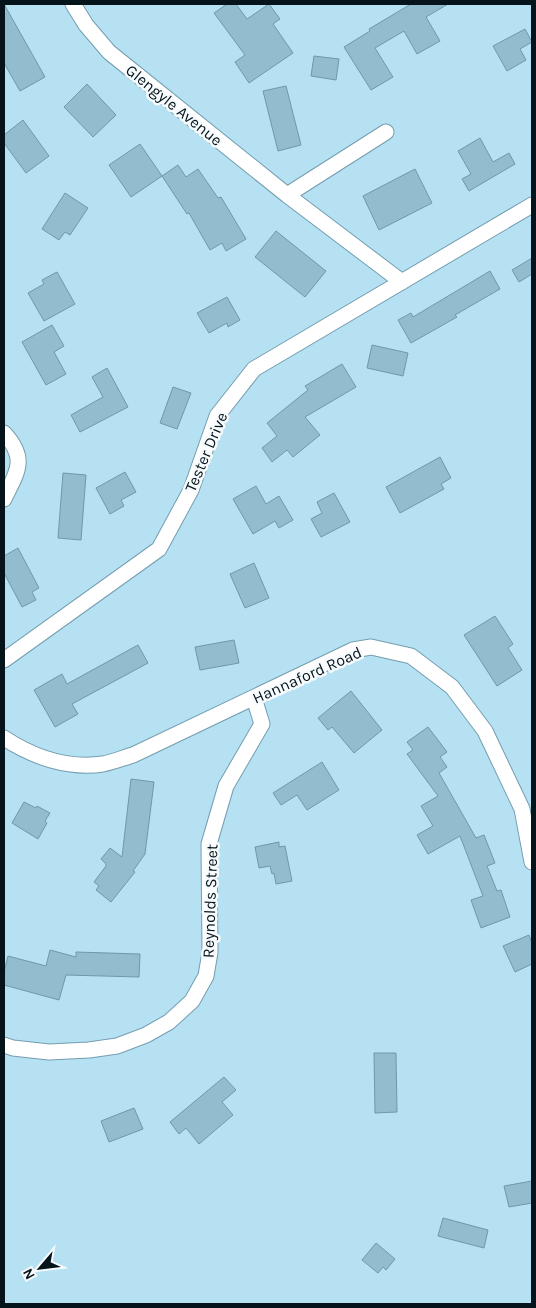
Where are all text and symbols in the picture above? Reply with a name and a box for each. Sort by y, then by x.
street label: Glengyle Avenue [122,60,226,150]
street label: Tester Drive [181,409,231,495]
street label: Hannaford Road [249,642,365,708]
street label: Reynolds Street [199,844,221,958]
north arrow [15,1243,65,1293]
text: N [19,1265,39,1282]

